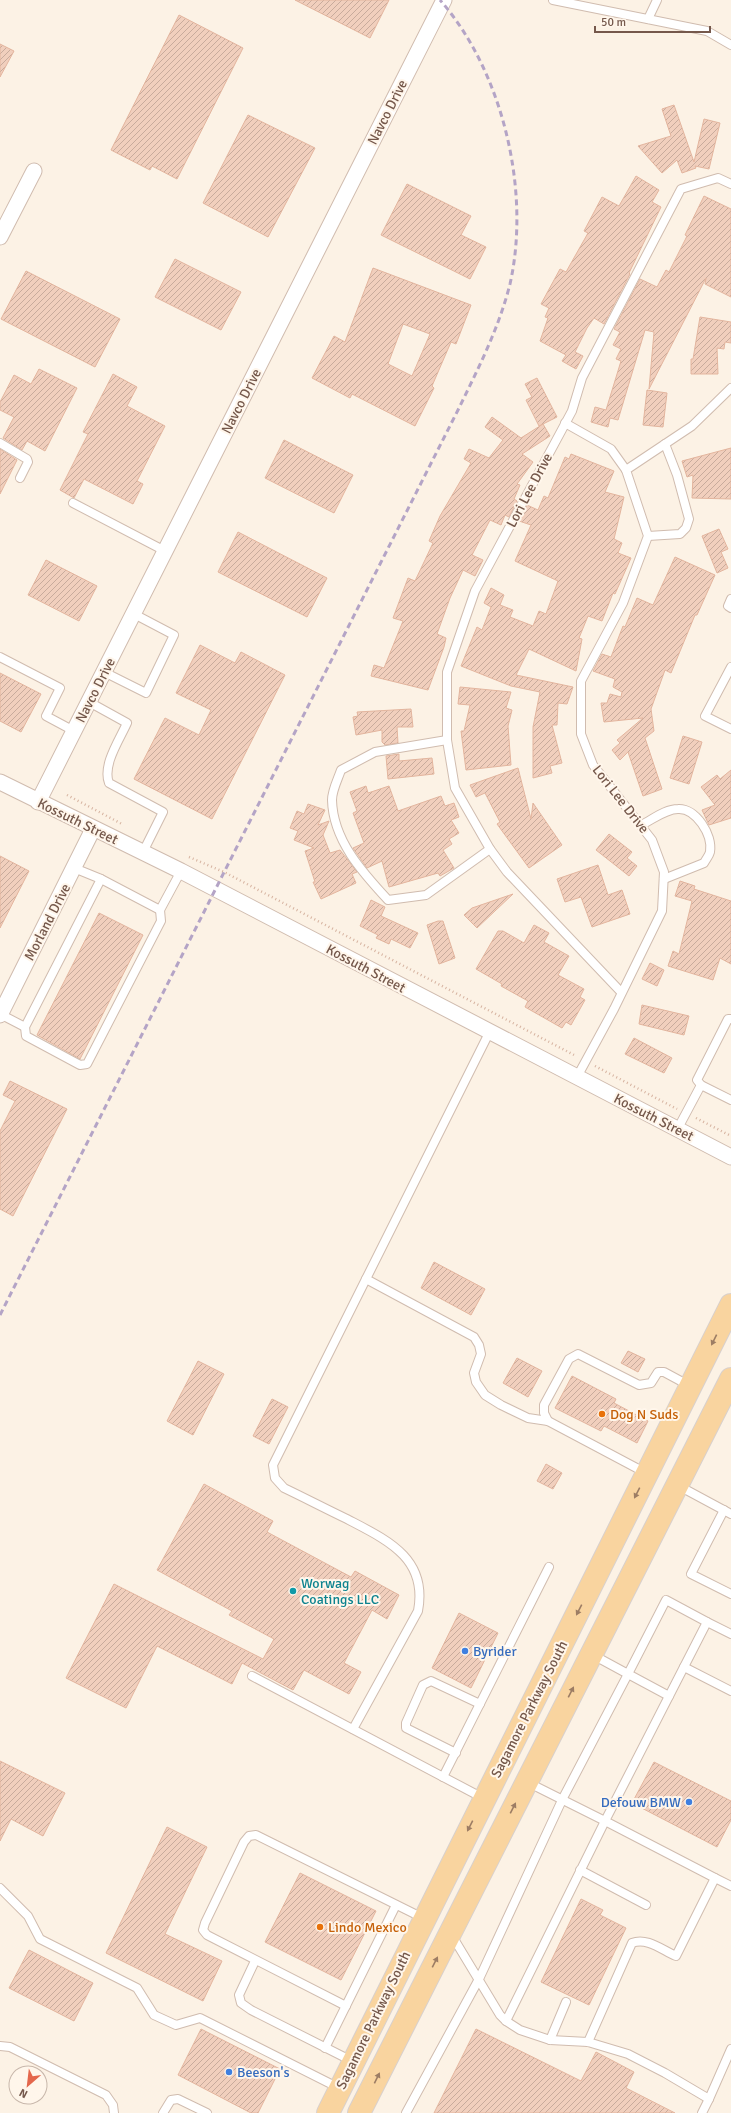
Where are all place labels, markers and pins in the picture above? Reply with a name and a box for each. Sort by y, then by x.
place label: Dog N Suds [610,1406,678,1423]
marker: Dog N Suds [597,1409,607,1419]
place label: Worwag Coatings LLC [301,1575,379,1608]
marker: Worwag Coatings LLC [288,1586,298,1596]
place label: Byrider [473,1643,517,1660]
marker: Byrider [460,1646,470,1656]
place label: Defouw BMW [601,1794,681,1811]
marker: Defouw BMW [684,1797,694,1807]
place label: Lindo Mexico [328,1919,407,1936]
marker: Lindo Mexico [315,1922,325,1932]
place label: Beeson's [237,2064,290,2081]
marker: Beeson's [224,2067,234,2077]

